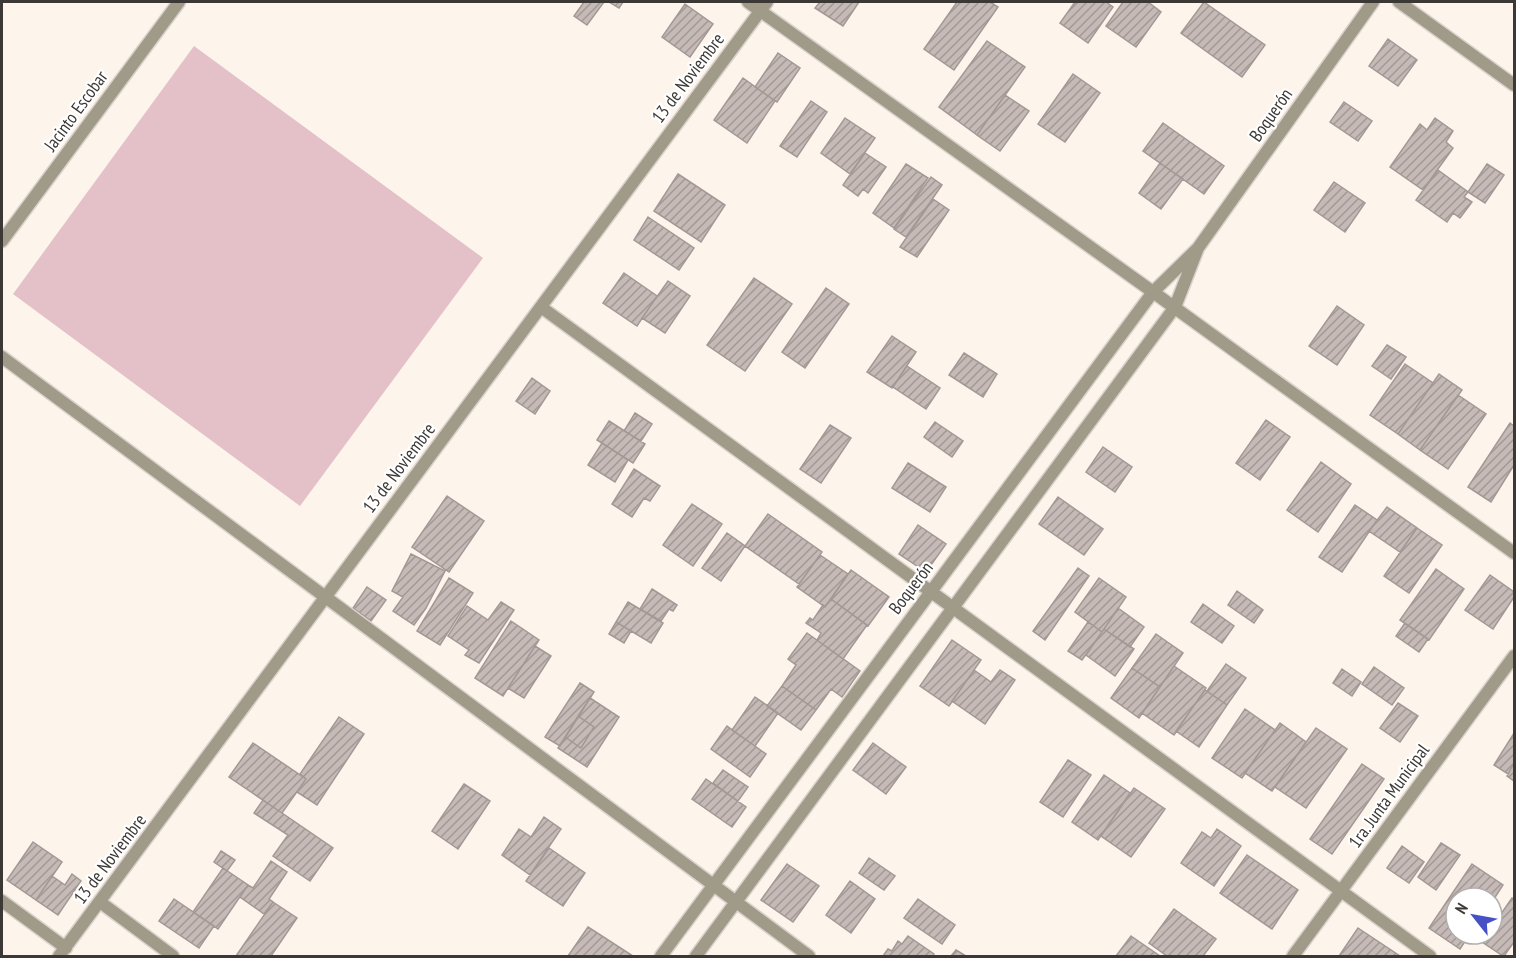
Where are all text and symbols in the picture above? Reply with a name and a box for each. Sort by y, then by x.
street label: 13 de Noviembre [646,28,729,127]
street label: Jacinto Escobar [38,66,112,156]
street label: Boquerón [1244,84,1297,146]
street label: 13 de Noviembre [357,418,440,517]
street label: Boquerón [883,557,938,619]
street label: 1ra. Junta Municipal [1343,739,1434,852]
street label: 13 de Noviembre [68,809,151,908]
north arrow [1444,886,1504,946]
text: N [1450,899,1472,917]

